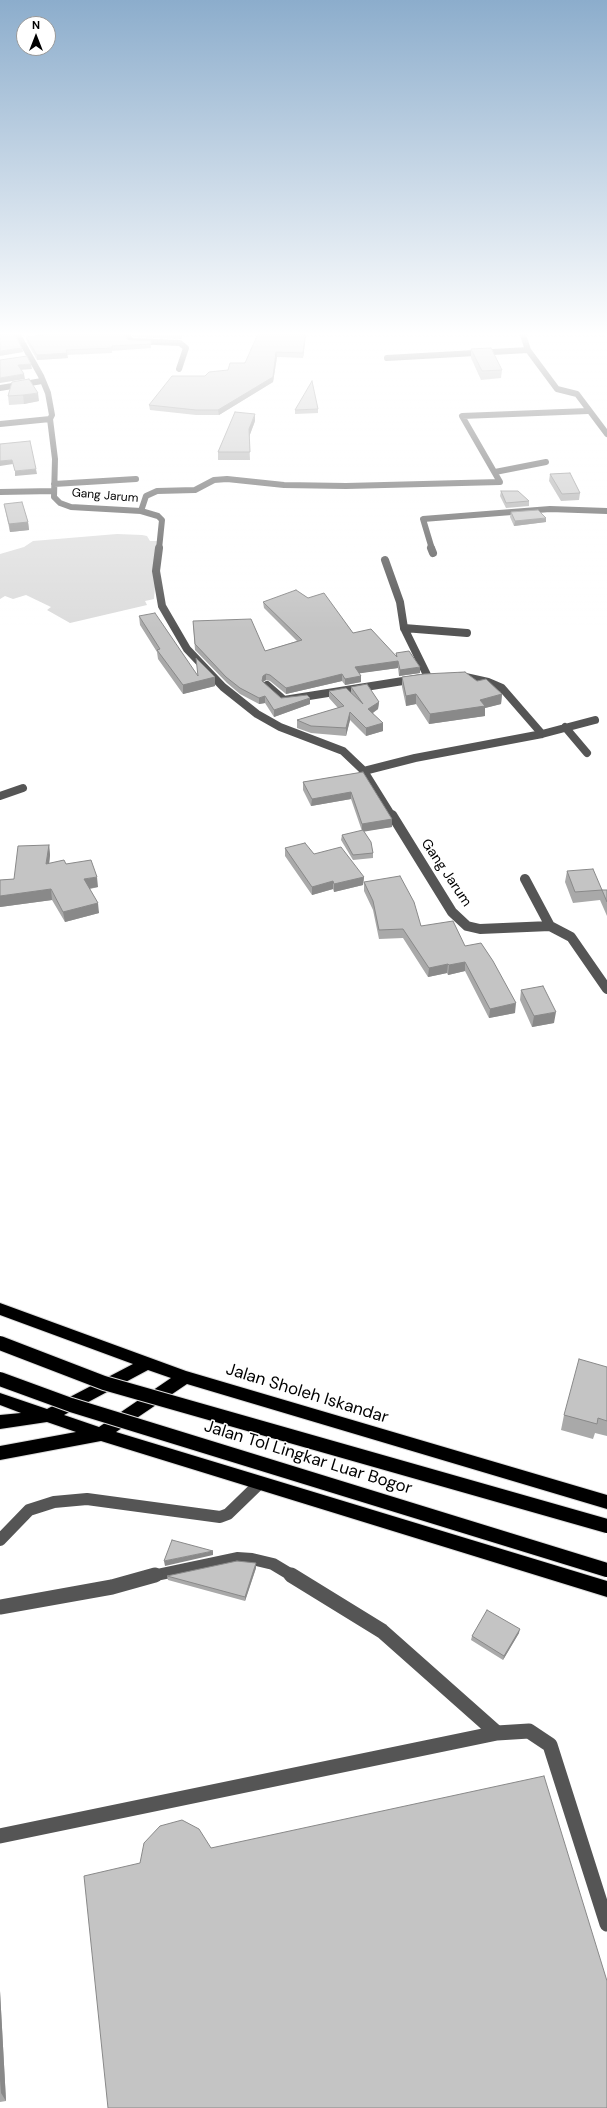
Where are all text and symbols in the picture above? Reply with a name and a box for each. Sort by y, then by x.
north arrow [16,16,56,56]
text: N [32,18,40,32]
street label: Gang Jarum [71,486,139,506]
street label: Gang Jarum [417,836,475,910]
street label: Jalan Sholeh Iskandar [223,1360,391,1428]
street label: Jalan Tol Lingkar Luar Bogor [201,1417,415,1499]

